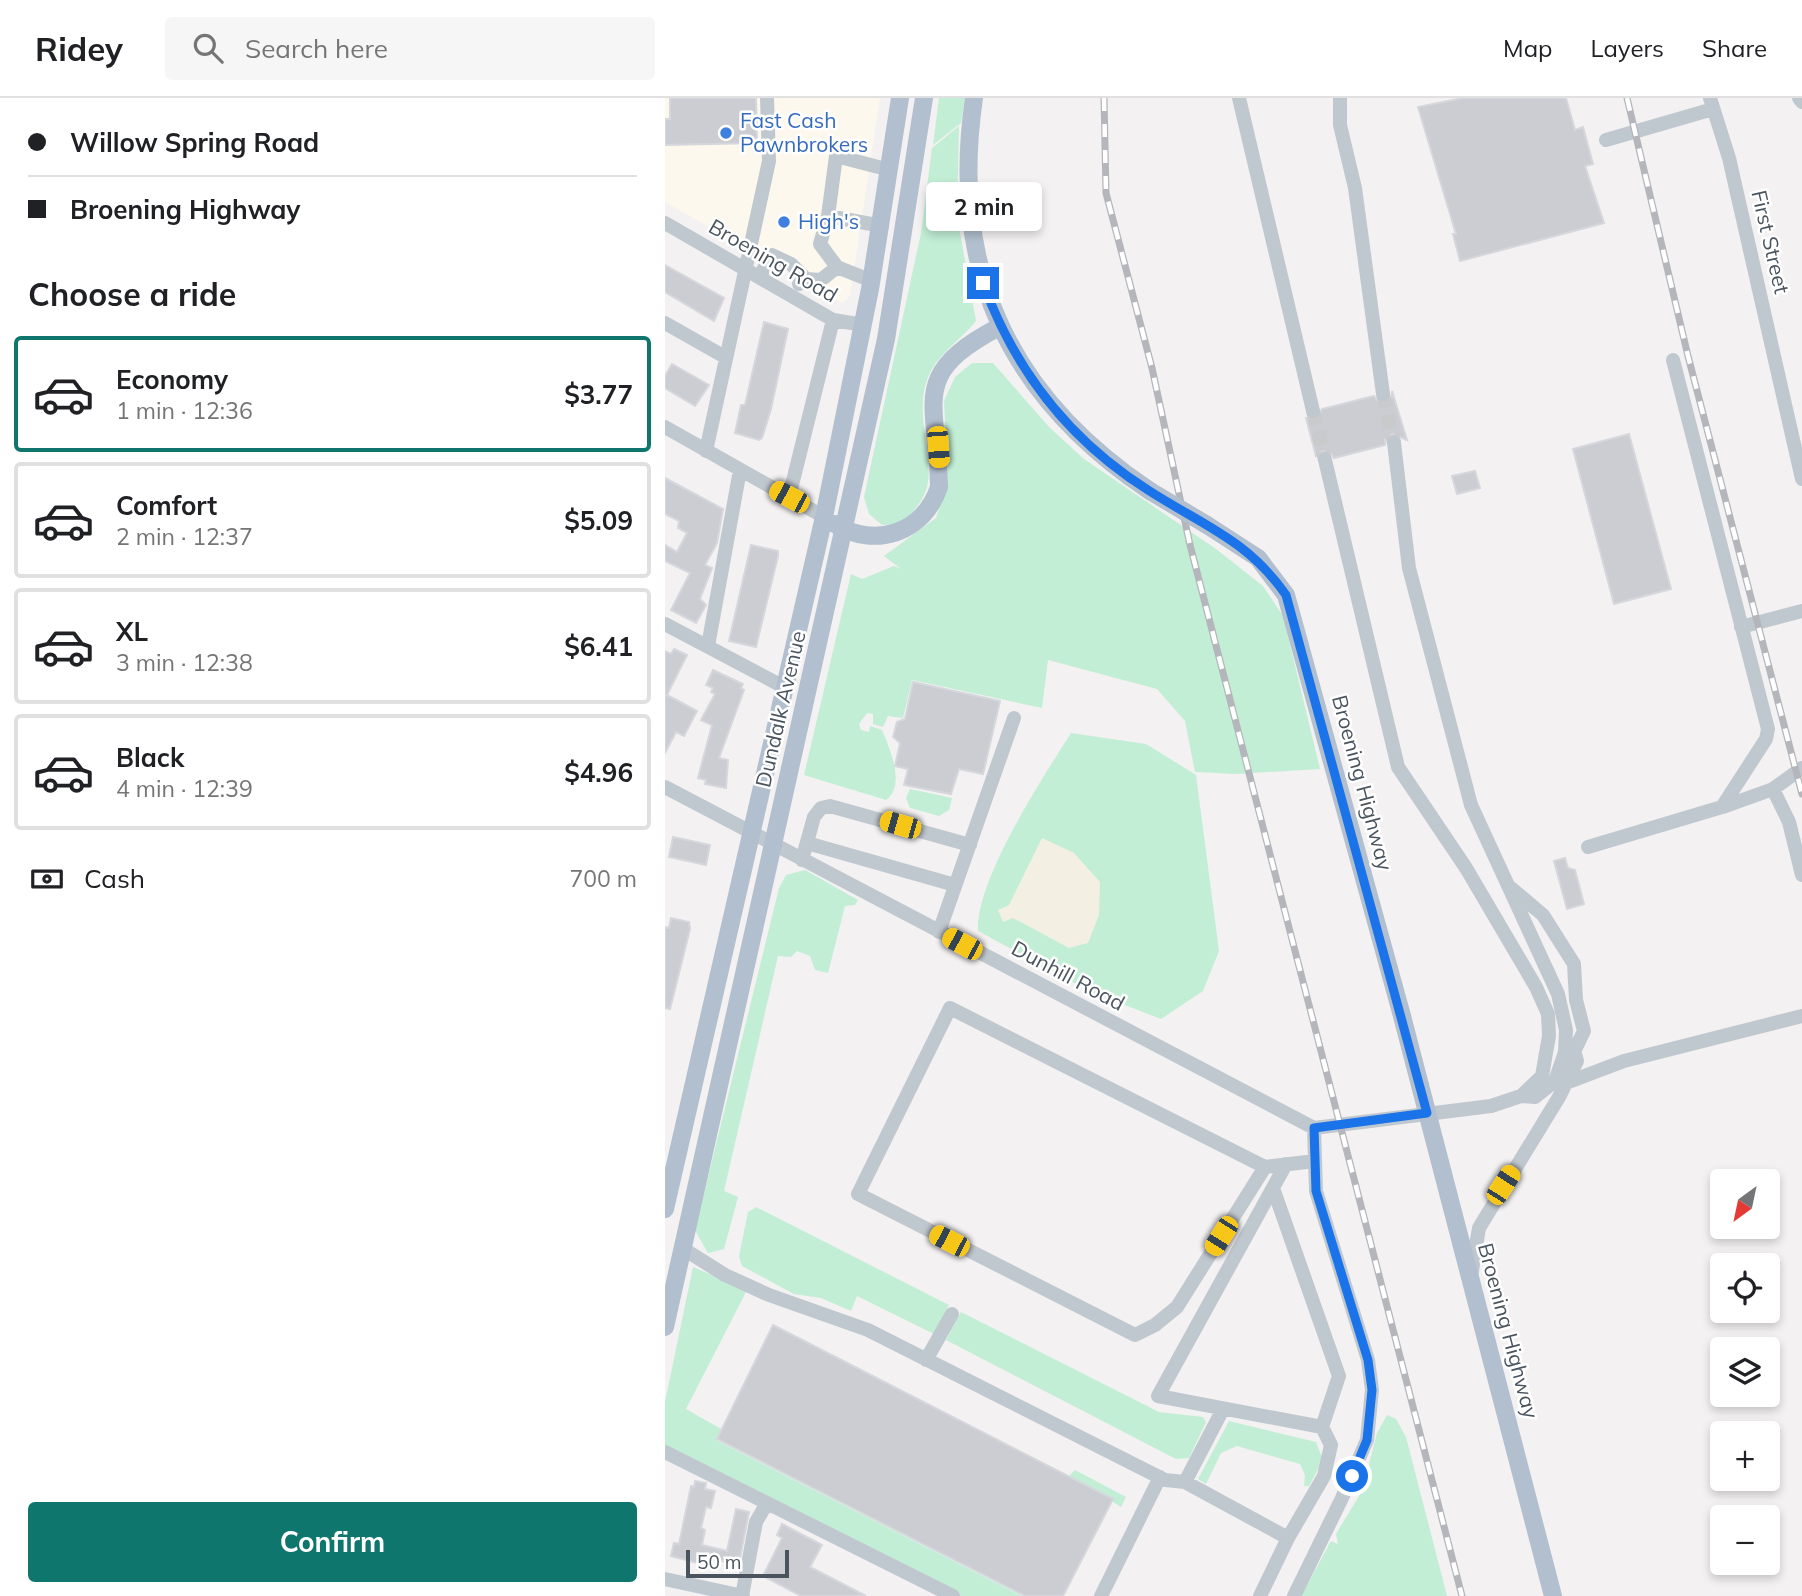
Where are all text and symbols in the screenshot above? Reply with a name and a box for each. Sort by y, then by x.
search box [165,17,655,80]
text: Ridey [35,28,123,69]
icon: search [189,29,227,67]
text: Search here [245,32,388,65]
text: Map [1503,33,1552,63]
text: Layers [1590,33,1664,63]
text: Share [1702,33,1767,63]
place label: Fast Cash Pawnbrokers [740,107,868,157]
marker: Fast Cash Pawnbrokers [718,125,734,141]
text: Willow Spring Road [70,126,319,159]
callout: 2 min [925,181,1041,230]
street label: First Street [1746,187,1796,296]
text: 2 min [954,192,1014,221]
text: Broening Highway [70,193,300,226]
place label: High's [798,208,859,234]
street label: Broening Road [704,213,843,307]
marker: High's [776,214,792,230]
route end [967,267,999,299]
text: Choose a ride [28,274,236,314]
icon: car [32,363,95,426]
text: Economy [116,363,228,396]
text: $3.77 [564,378,633,411]
text: 1 min · 12:36 [116,396,253,425]
car [927,425,950,469]
car [766,478,813,516]
icon: car [32,489,95,552]
text: Comfort [116,489,217,522]
text: $5.09 [564,504,633,537]
text: 2 min · 12:37 [116,522,253,551]
icon: car [32,615,95,678]
text: XL [116,615,148,648]
street label: Dundalk Avenue [749,628,811,790]
text: $6.41 [564,630,633,663]
text: 3 min · 12:38 [116,648,253,677]
street label: Broening Highway [1327,692,1399,873]
icon: car [32,741,95,804]
text: Black [116,741,184,774]
text: $4.96 [564,756,633,789]
text: 4 min · 12:39 [116,774,253,803]
car [877,809,924,841]
icon: cash [28,860,66,898]
text: Cash [84,862,145,895]
text: 700 m [569,864,637,893]
car [939,925,986,963]
street label: Dunhill Road [1007,934,1129,1016]
car [1483,1162,1524,1208]
north arrow [1710,1169,1780,1239]
map controls [1710,1169,1780,1575]
car [1201,1213,1242,1259]
car [926,1222,973,1260]
street label: Broening Highway [1473,1240,1545,1421]
button: locate [1710,1253,1780,1323]
button: layers [1710,1337,1780,1407]
button: + [1710,1421,1780,1491]
route start [1336,1460,1368,1492]
button: Confirm [28,1502,637,1582]
button: − [1710,1505,1780,1575]
scale bar [686,1547,789,1579]
text: 50 m [697,1550,741,1574]

